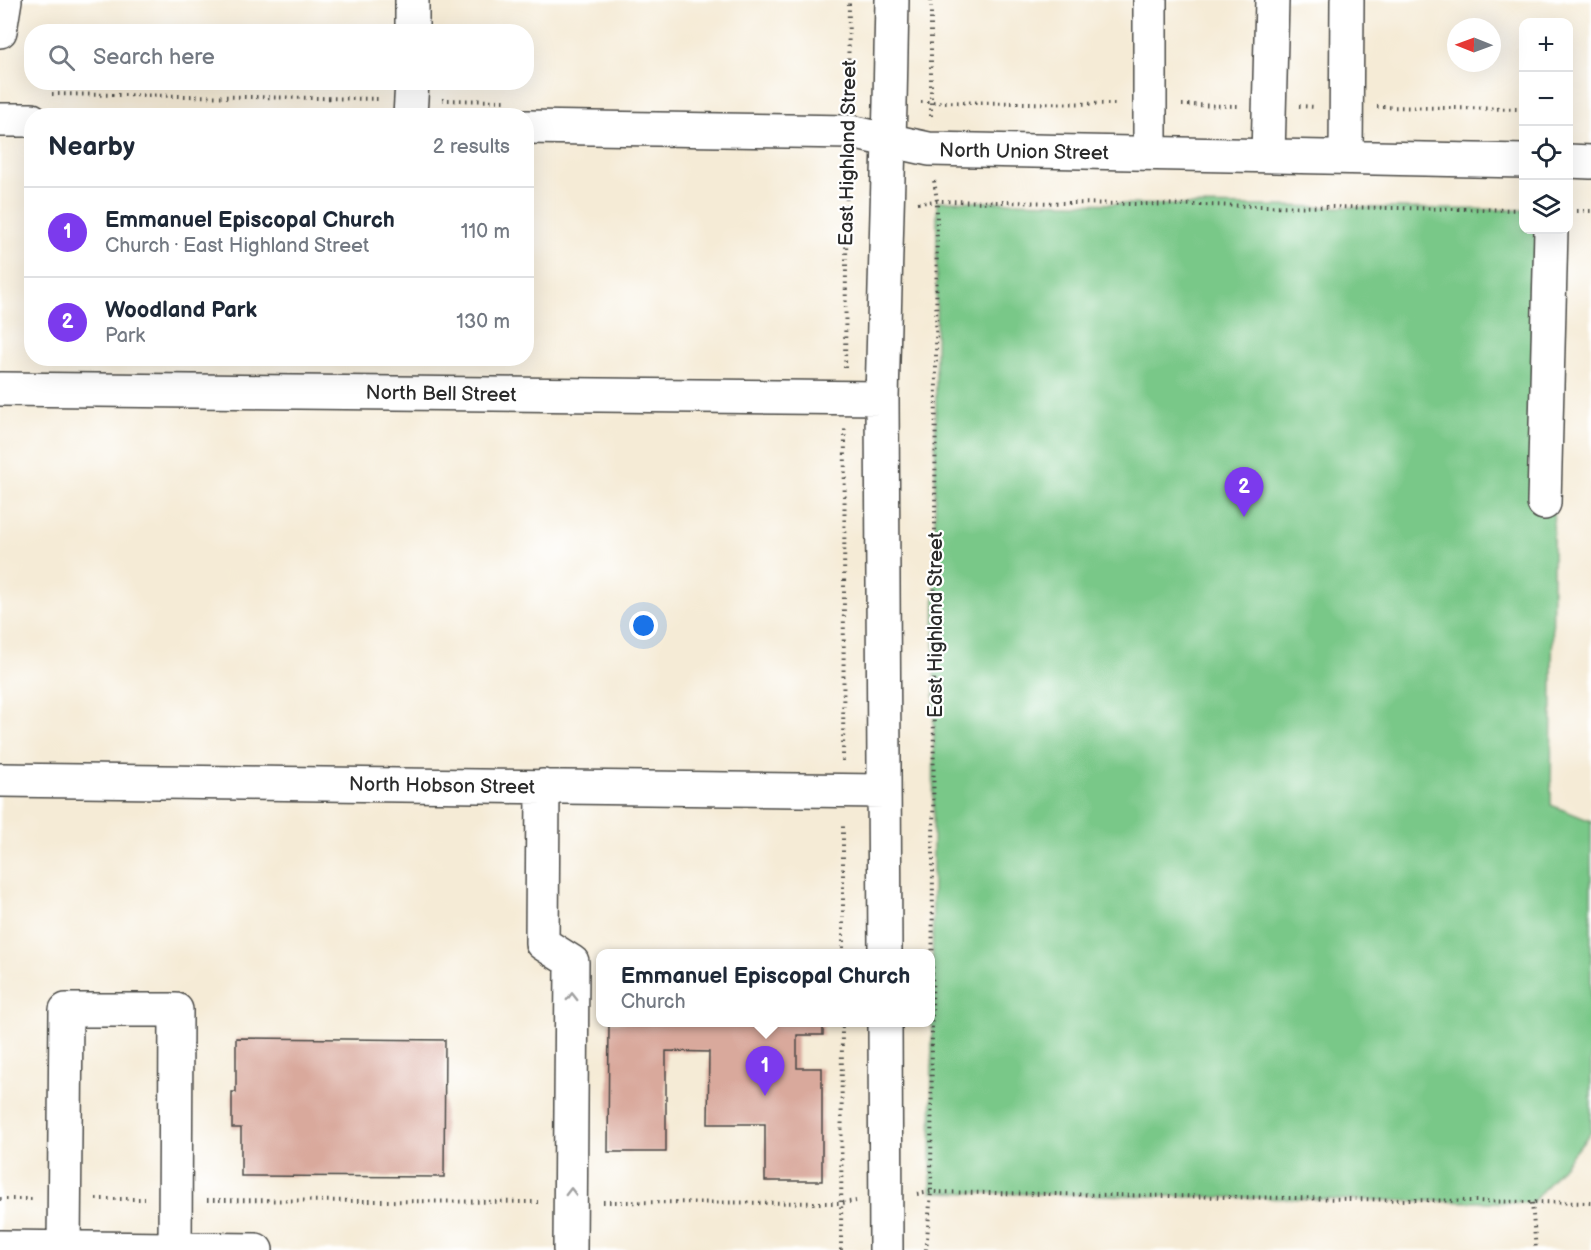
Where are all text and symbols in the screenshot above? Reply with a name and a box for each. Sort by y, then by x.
north arrow [1447,18,1501,72]
map controls [1519,18,1573,234]
button: + [1519,18,1573,72]
search box [24,24,534,90]
icon: search [45,41,78,74]
text: Search here [93,44,215,71]
street label: East Highland Street [834,60,862,246]
button: − [1519,72,1573,126]
button: locate [1519,126,1573,180]
text: Nearby [48,132,135,163]
text: 2 results [433,135,510,159]
street label: North Union Street [939,139,1109,165]
button: layers [1519,180,1573,234]
text: Emmanuel Episcopal Church [105,207,395,234]
text: 1 [63,220,72,244]
text: 110 m [461,220,510,244]
text: Church · East Highland Street [105,234,369,258]
text: Woodland Park [105,297,257,324]
text: 2 [62,310,73,334]
text: 130 m [456,310,510,334]
text: Park [105,324,145,348]
street label: North Bell Street [365,381,517,407]
pin: 2 [1224,468,1264,517]
street label: East Highland Street [924,532,948,718]
your location [629,611,658,640]
street label: North Hobson Street [349,772,535,800]
popup [596,949,935,1027]
text: Emmanuel Episcopal Church [621,963,910,990]
text: Church [621,990,685,1014]
one-way arrow [566,992,578,1001]
pin: 1 [746,1046,784,1096]
one-way arrow [565,1187,577,1196]

